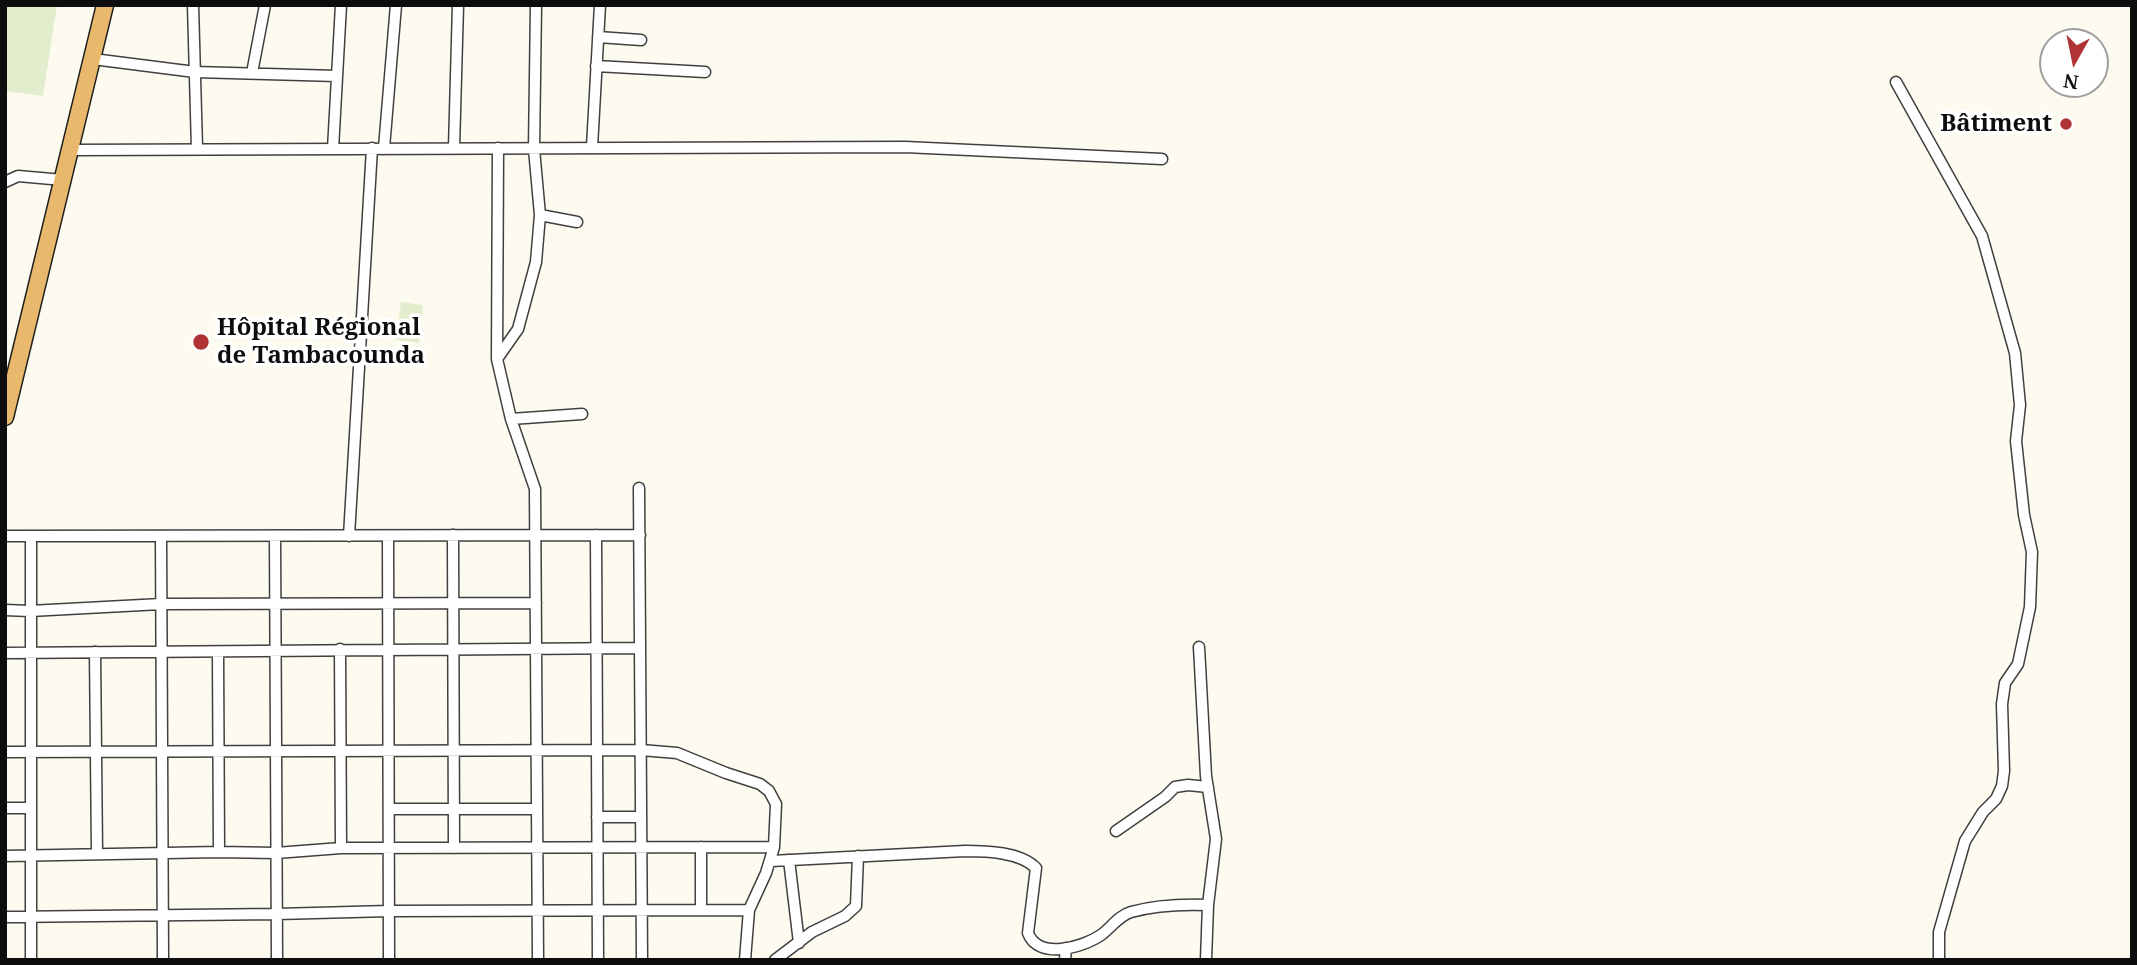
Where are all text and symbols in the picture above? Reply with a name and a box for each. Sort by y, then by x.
north arrow [2039,28,2109,98]
text: N [2062,68,2080,96]
place label: Bâtiment [1940,110,2052,138]
marker: Bâtiment [2058,116,2074,132]
place label: Hôpital Régional de Tambacounda [217,314,425,370]
marker: Hôpital Régional de Tambacounda [191,332,211,352]

